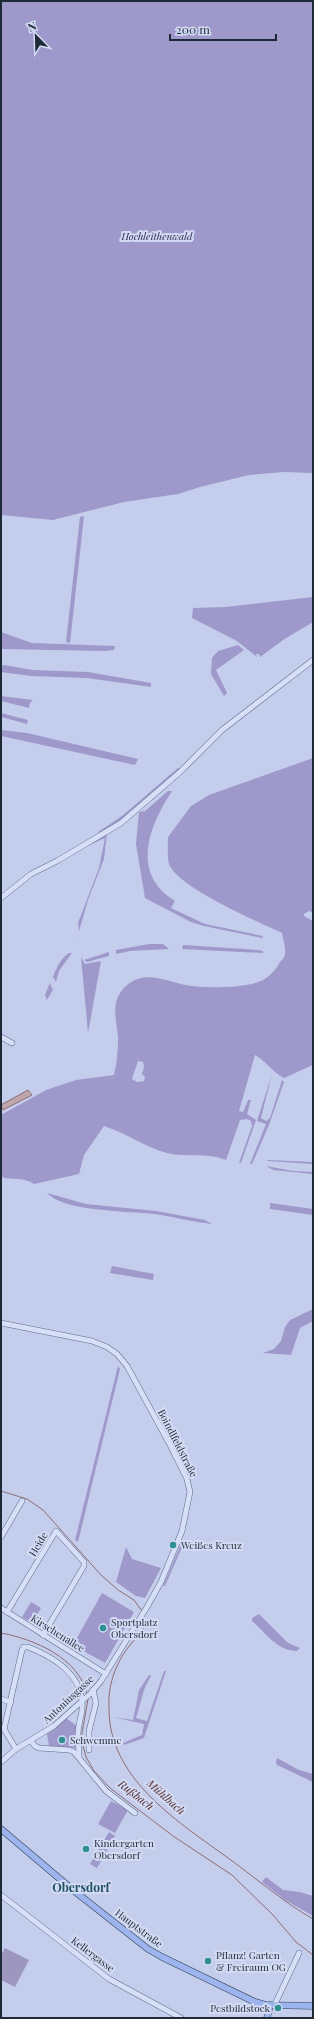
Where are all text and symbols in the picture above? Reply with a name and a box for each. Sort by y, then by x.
north arrow [16,16,56,56]
scale bar [170,16,276,42]
text: N [25,18,39,35]
text: 200 m [176,21,210,37]
park label: Hochleithenwald [120,229,193,243]
street label: Boindlfeldstraße [155,1407,201,1479]
street label: Heide [25,1529,51,1559]
place label: Weißes Kreuz [180,1538,242,1552]
marker: Weißes Kreuz [168,1540,178,1550]
street label: Kirschenallee [28,1611,88,1655]
place label: Sportplatz Obersdorf [111,1615,158,1641]
marker: Sportplatz Obersdorf [98,1623,108,1633]
street label: Antoniusgasse [39,1672,96,1727]
place label: Schwemme [70,1733,122,1747]
marker: Schwemme [57,1735,67,1745]
water label: Rußbach [115,1775,157,1813]
water label: Mühlbach [143,1775,189,1818]
place label: Kindergarten Obersdorf [94,1836,154,1862]
marker: Kindergarten Obersdorf [81,1844,91,1854]
district label: Obersdorf [52,1879,111,1895]
street label: Hauptstraße [112,1906,166,1950]
street label: Kellergasse [68,1933,118,1975]
place label: Pflanz! Garten & Freiraum OG [216,1948,286,1974]
marker: Pflanz! Garten & Freiraum OG [203,1956,213,1966]
place label: Pestbildstock [210,2001,270,2015]
marker: Pestbildstock [273,2003,283,2013]

